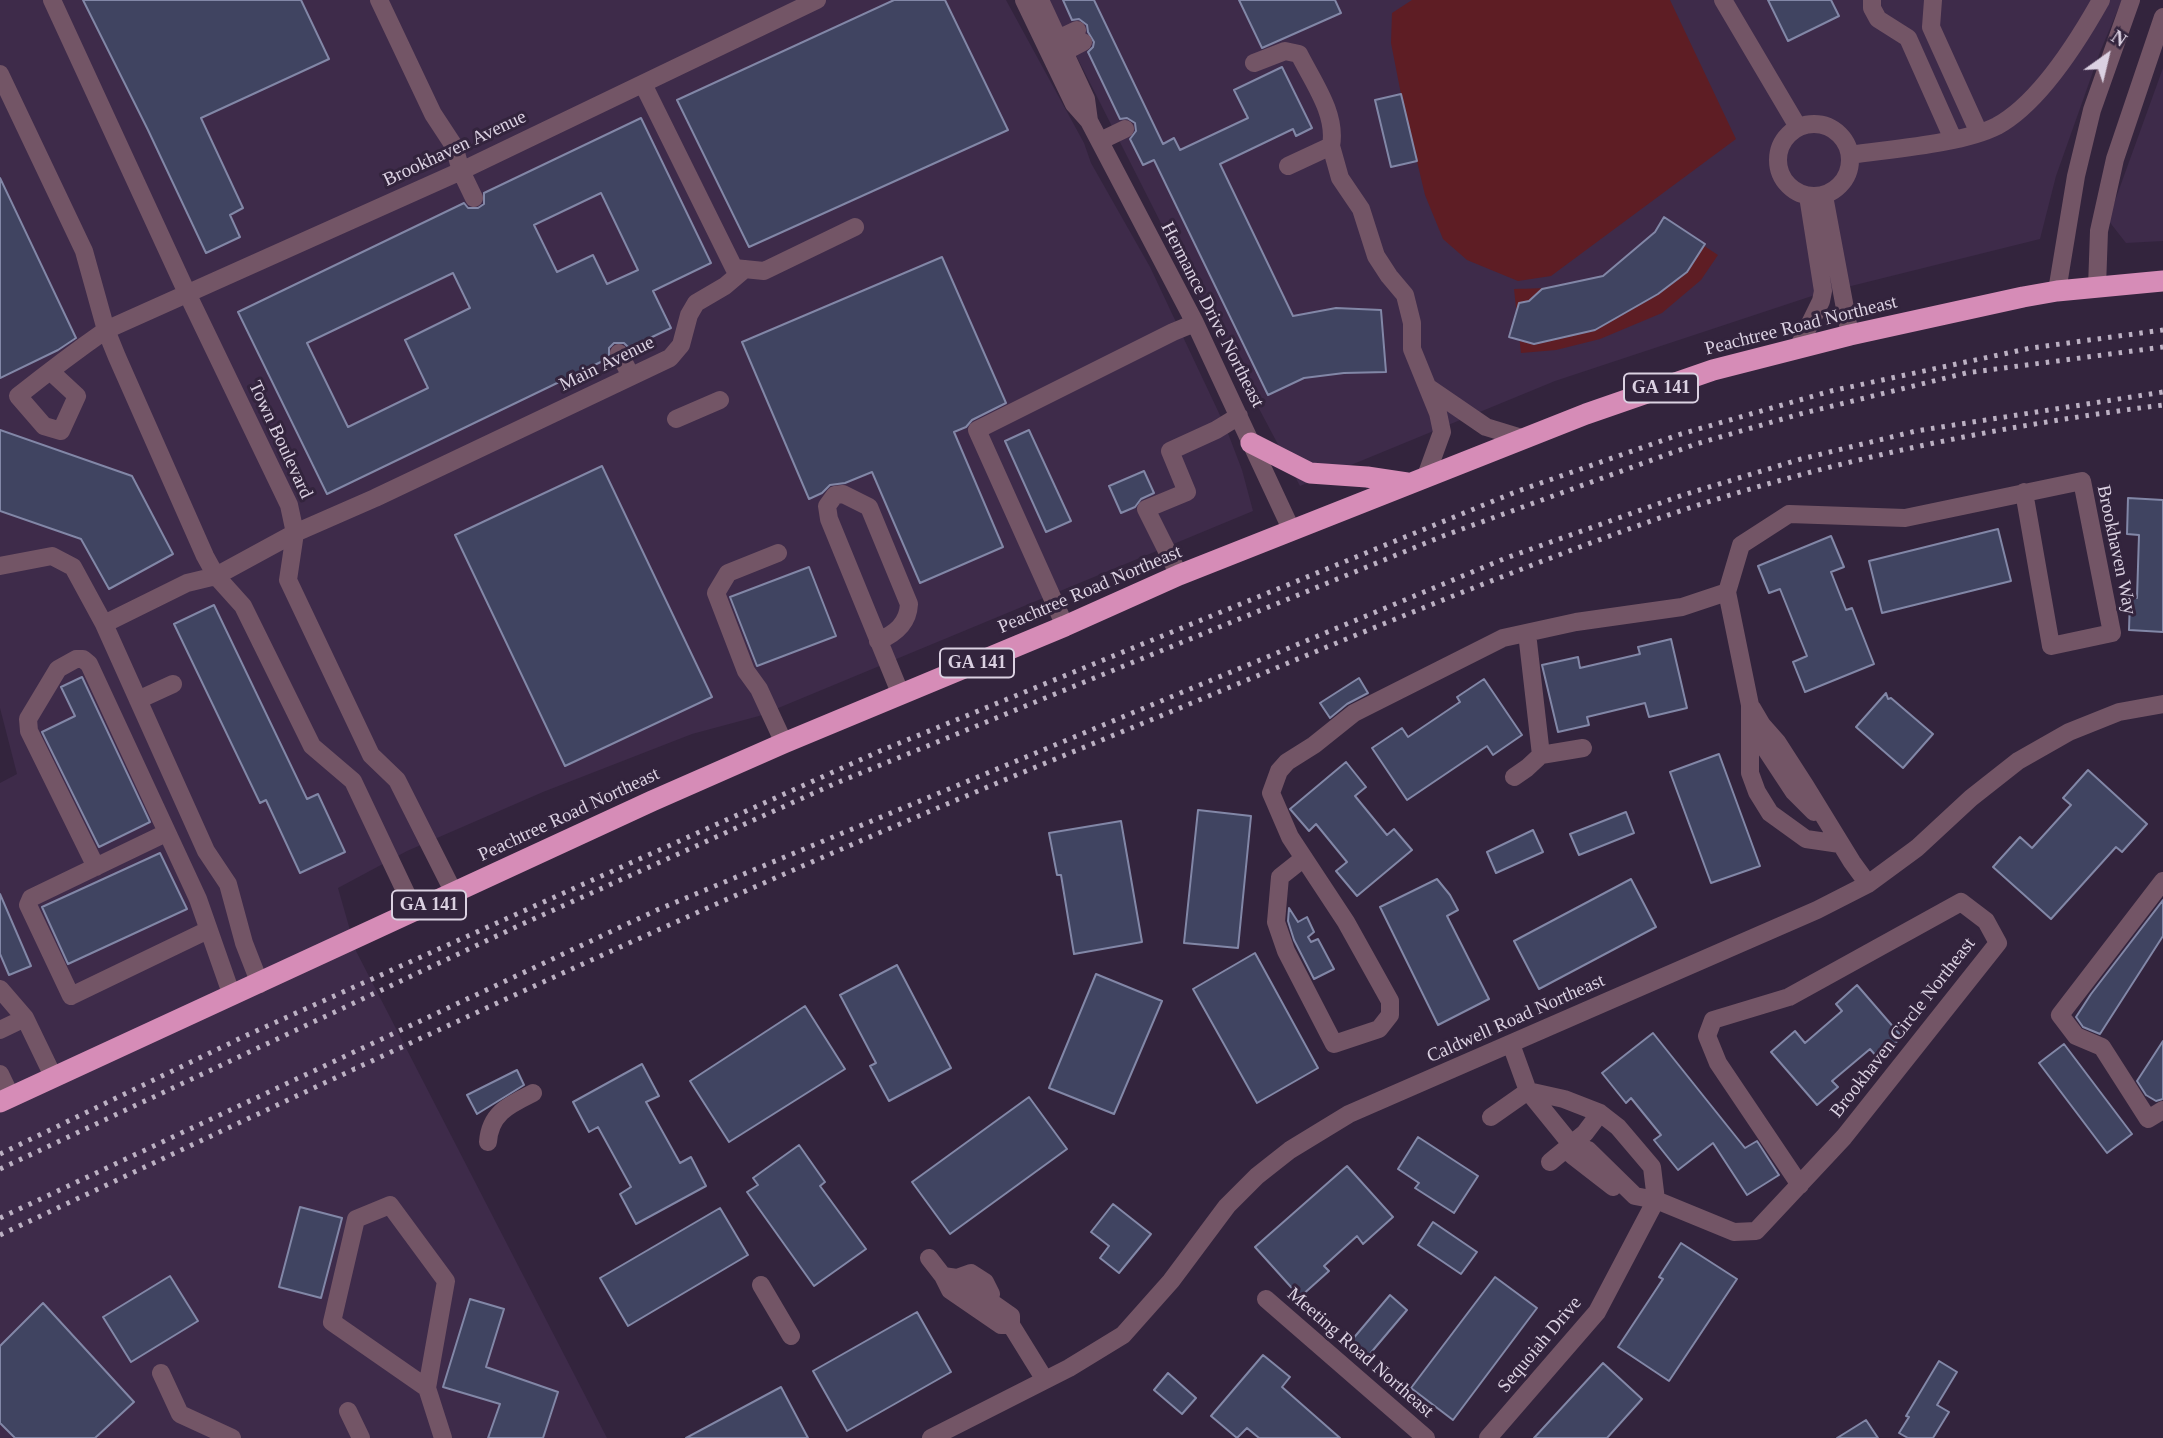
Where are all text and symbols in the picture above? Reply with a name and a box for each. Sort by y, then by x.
north arrow [2072,21,2142,91]
text: N [2107,26,2131,51]
street label: Brookhaven Avenue [380,106,530,192]
street label: Hermance Drive Northeast [1155,219,1269,411]
street label: Peachtree Road Northeast [1703,291,1899,361]
street label: Main Avenue [556,331,658,397]
road number: GA 141 [1624,374,1698,402]
street label: Town Boulevard [243,378,317,502]
street label: Brookhaven Way [2091,483,2141,617]
street label: Peachtree Road Northeast [995,541,1185,639]
road number: GA 141 [940,648,1014,678]
street label: Peachtree Road Northeast [475,763,663,867]
road number: GA 141 [392,890,466,920]
street label: Brookhaven Circle Northeast [1825,933,1981,1123]
street label: Caldwell Road Northeast [1424,970,1608,1068]
street label: Meeting Road Northeast [1282,1283,1438,1423]
street label: Sequoiah Drive [1493,1292,1587,1398]

